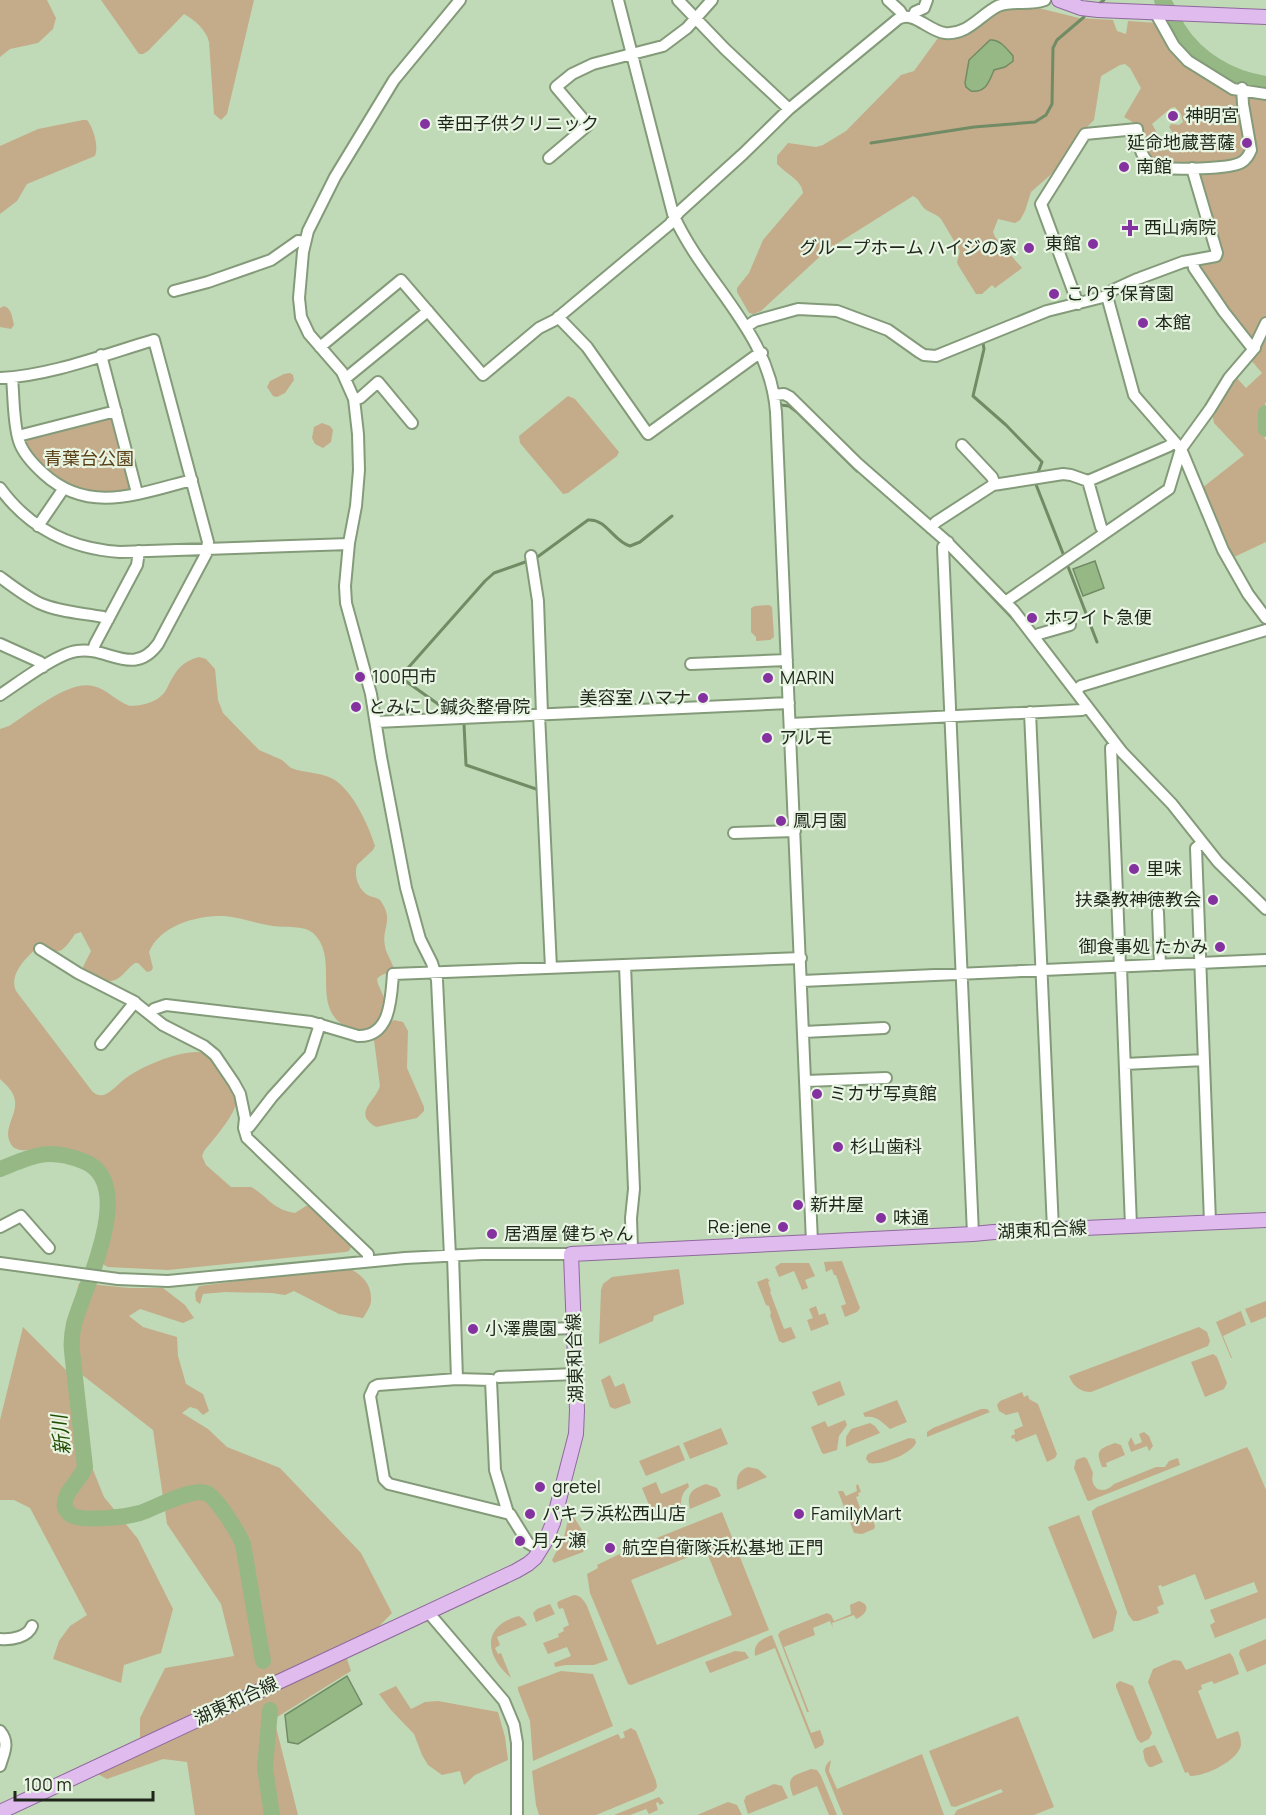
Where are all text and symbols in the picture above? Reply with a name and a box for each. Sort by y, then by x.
place label: 神明宮 [1185,103,1239,127]
marker: 神明宮 [1166,109,1180,123]
place label: 幸田子供クリニック [437,111,599,135]
marker: 幸田子供クリニック [418,117,432,131]
place label: 延命地蔵菩薩 [1127,130,1235,154]
marker: 延命地蔵菩薩 [1240,136,1254,150]
place label: 南館 [1136,154,1172,178]
marker: 南館 [1117,160,1131,174]
place label: 西山病院 [1144,215,1216,239]
marker: 西山病院 [1121,219,1139,237]
place label: 東館 [1045,231,1081,255]
place label: グループホーム ハイジの家 [799,235,1017,259]
marker: 東館 [1086,237,1100,251]
marker: グループホーム ハイジの家 [1022,241,1036,255]
place label: こりす保育園 [1066,281,1174,305]
marker: こりす保育園 [1047,287,1061,301]
place label: 本館 [1155,310,1191,334]
marker: 本館 [1136,316,1150,330]
park label: 青葉台公園 [44,446,134,470]
place label: ホワイト急便 [1044,605,1152,629]
marker: ホワイト急便 [1025,611,1039,625]
place label: 100円市 [372,664,437,688]
place label: MARIN [780,665,834,689]
marker: 100円市 [353,670,367,684]
marker: MARIN [761,671,775,685]
place label: 美容室 ハマナ [579,685,691,709]
marker: 美容室 ハマナ [696,691,710,705]
place label: とみにし鍼灸整骨院 [368,694,530,718]
marker: とみにし鍼灸整骨院 [349,700,363,714]
place label: アルモ [779,725,833,749]
marker: アルモ [760,731,774,745]
place label: 鳳月園 [793,808,847,832]
marker: 鳳月園 [774,814,788,828]
place label: 里味 [1146,856,1182,880]
marker: 里味 [1127,862,1141,876]
place label: 扶桑教神徳教会 [1075,887,1201,911]
marker: 扶桑教神徳教会 [1206,893,1220,907]
place label: 御食事処 たかみ [1078,934,1208,958]
marker: 御食事処 たかみ [1213,940,1227,954]
place label: ミカサ写真館 [829,1081,937,1105]
marker: ミカサ写真館 [810,1087,824,1101]
place label: 杉山歯科 [850,1134,922,1158]
marker: 杉山歯科 [831,1140,845,1154]
place label: 新井屋 [810,1192,864,1216]
marker: 新井屋 [791,1198,805,1212]
place label: 味通 [893,1205,929,1229]
marker: 味通 [874,1211,888,1225]
place label: Re:jene [708,1214,771,1238]
street label: 湖東和合線 [996,1215,1088,1243]
marker: Re:jene [776,1220,790,1234]
place label: 居酒屋 健ちゃん [504,1221,634,1245]
marker: 居酒屋 健ちゃん [485,1227,499,1241]
street label: 湖東和合線 [560,1313,588,1403]
place label: 小澤農園 [485,1316,557,1340]
marker: 小澤農園 [466,1322,480,1336]
water label: 新川 [45,1412,76,1456]
place label: gretel [552,1474,601,1498]
marker: gretel [533,1480,547,1494]
place label: パキラ浜松西山店 [542,1501,686,1525]
place label: FamilyMart [811,1501,902,1525]
marker: パキラ浜松西山店 [523,1507,537,1521]
marker: FamilyMart [792,1507,806,1521]
place label: 月ヶ瀬 [532,1528,586,1552]
marker: 月ヶ瀬 [513,1534,527,1548]
place label: 航空自衛隊浜松基地 正門 [622,1535,824,1559]
marker: 航空自衛隊浜松基地 正門 [603,1541,617,1555]
street label: 湖東和合線 [190,1670,281,1730]
scale bar [15,1764,153,1802]
text: 100 m [24,1772,72,1796]

